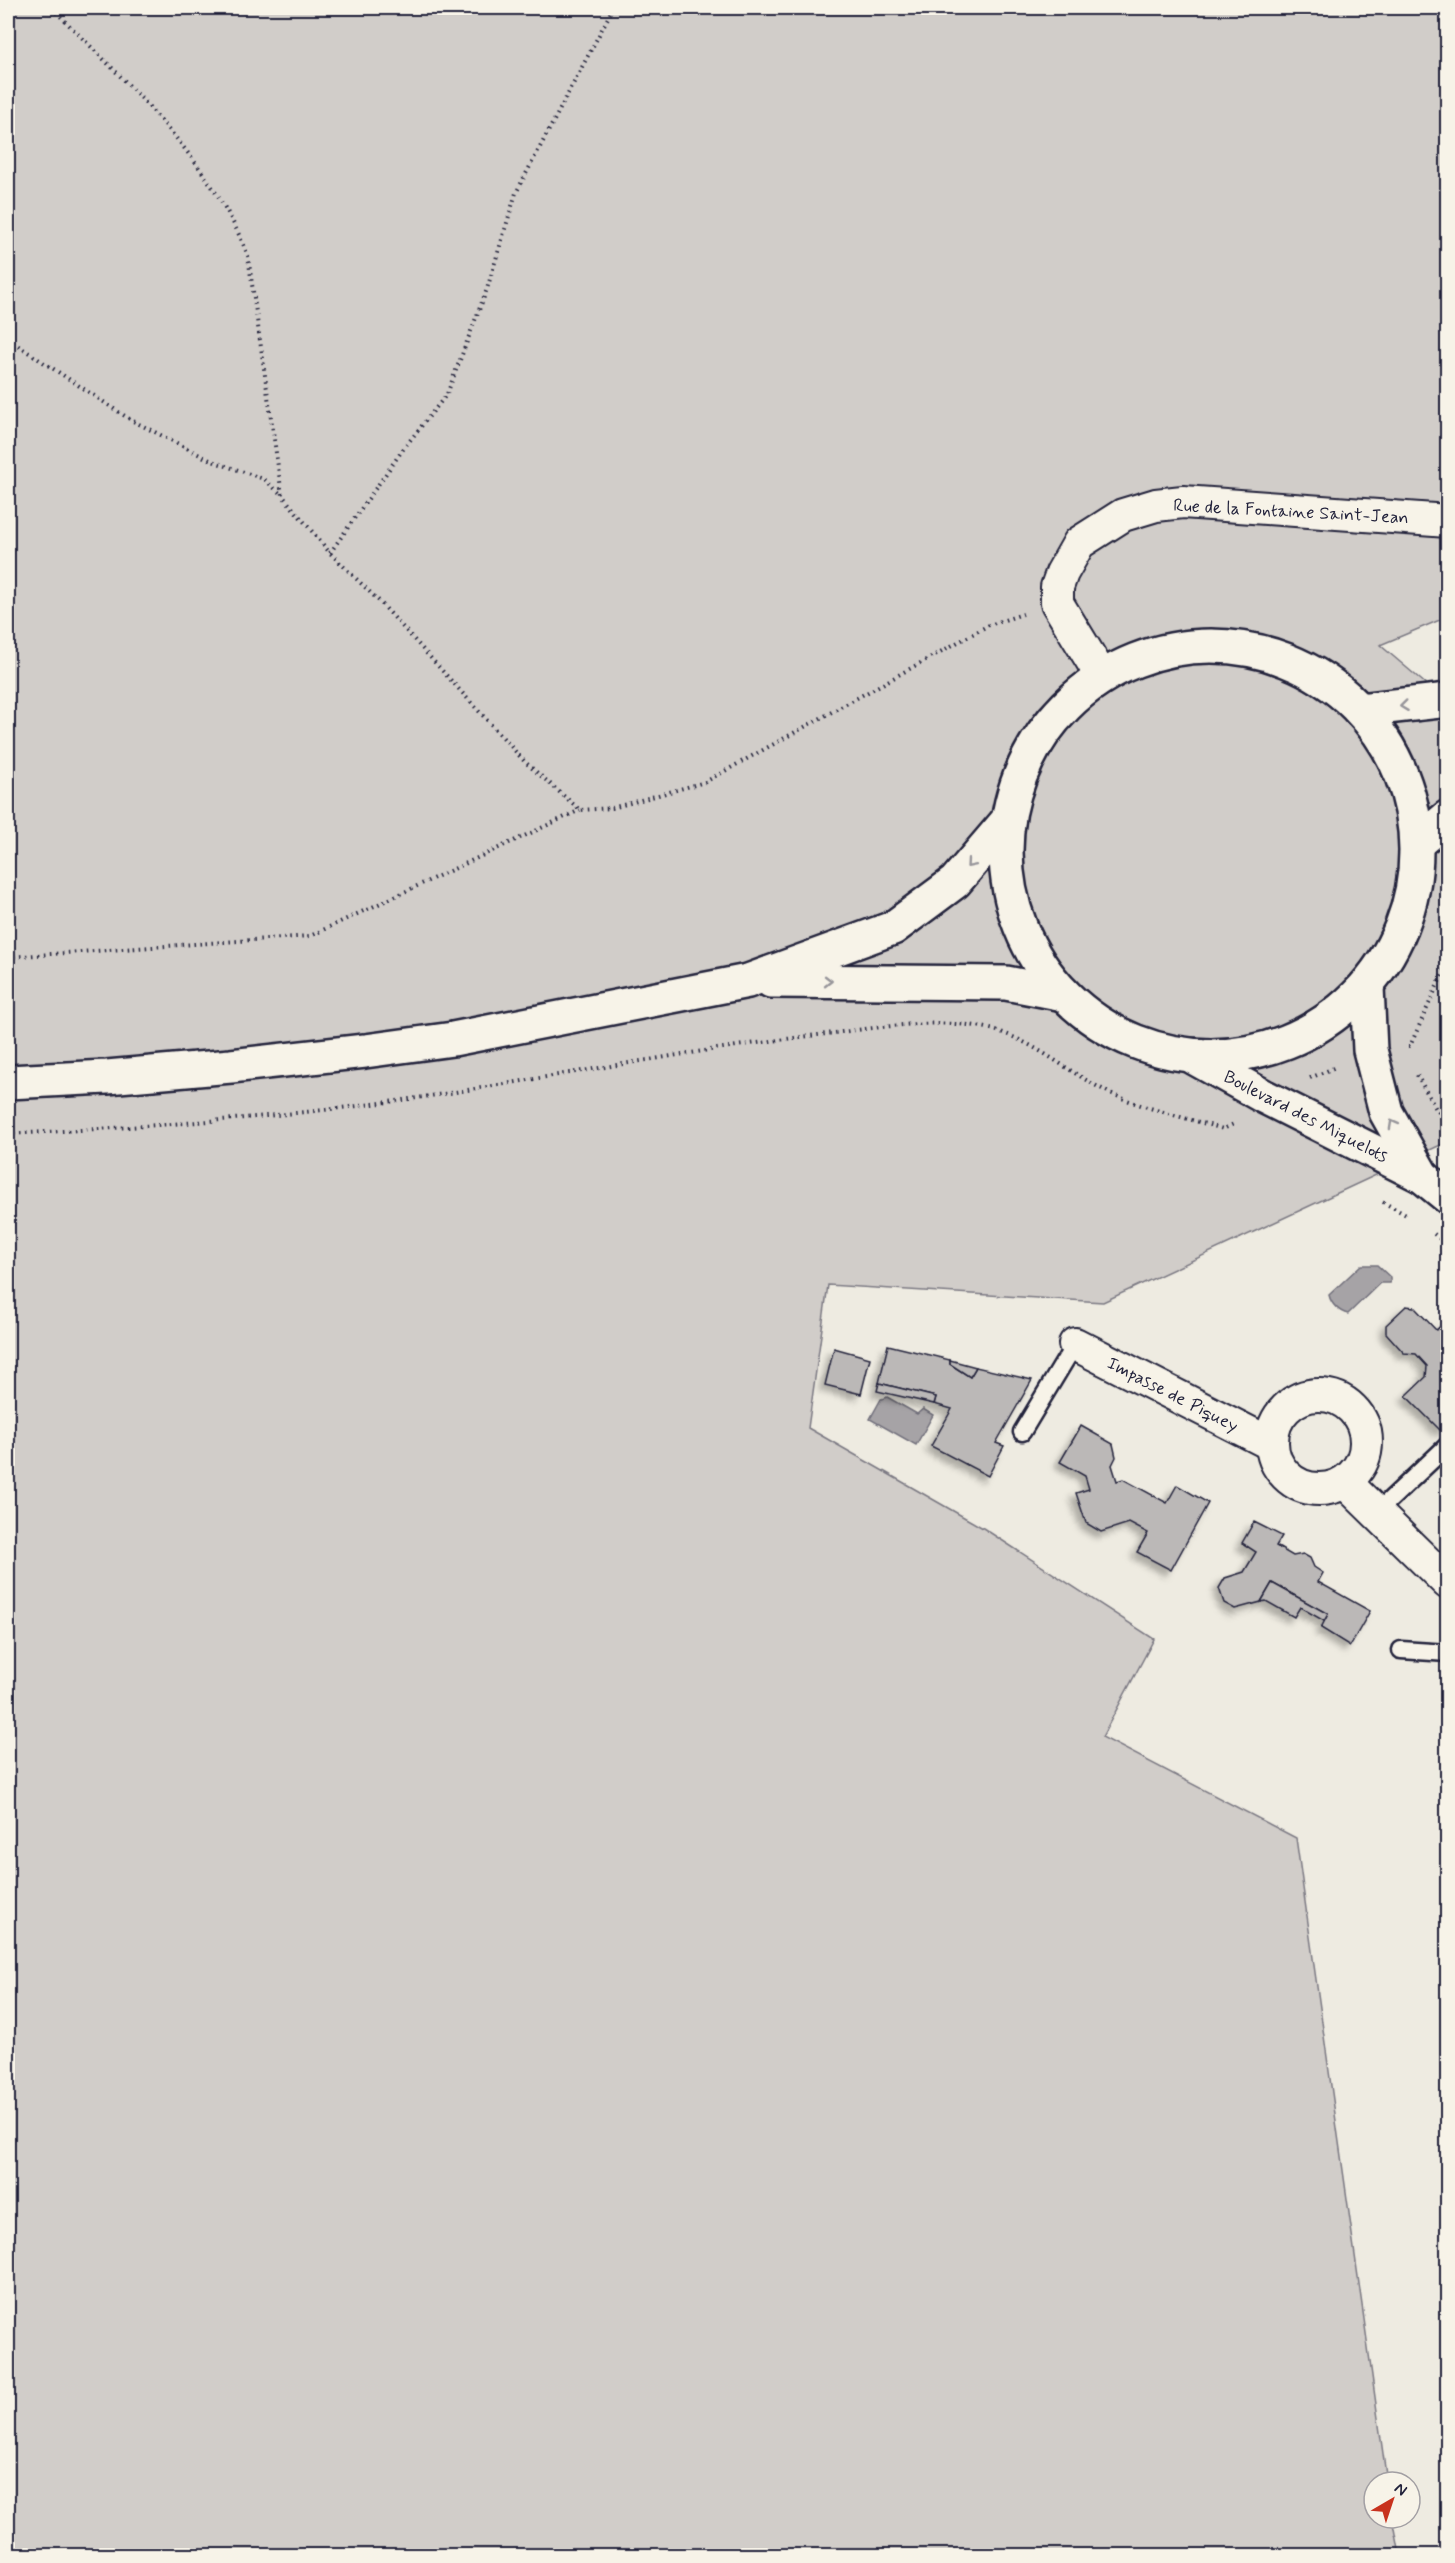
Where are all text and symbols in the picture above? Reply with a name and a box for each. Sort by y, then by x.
street label: Rue de la Fontaine Saint-Jean [1173,494,1409,530]
one-way arrow [1399,699,1408,712]
one-way arrow [966,857,977,868]
one-way arrow [823,975,832,987]
street label: Boulevard des Miquelots [1219,1065,1392,1169]
one-way arrow [1389,1120,1401,1131]
street label: Impasse de Piquey [1103,1351,1242,1438]
north arrow [1362,2470,1422,2530]
text: N [1390,2478,1411,2501]

